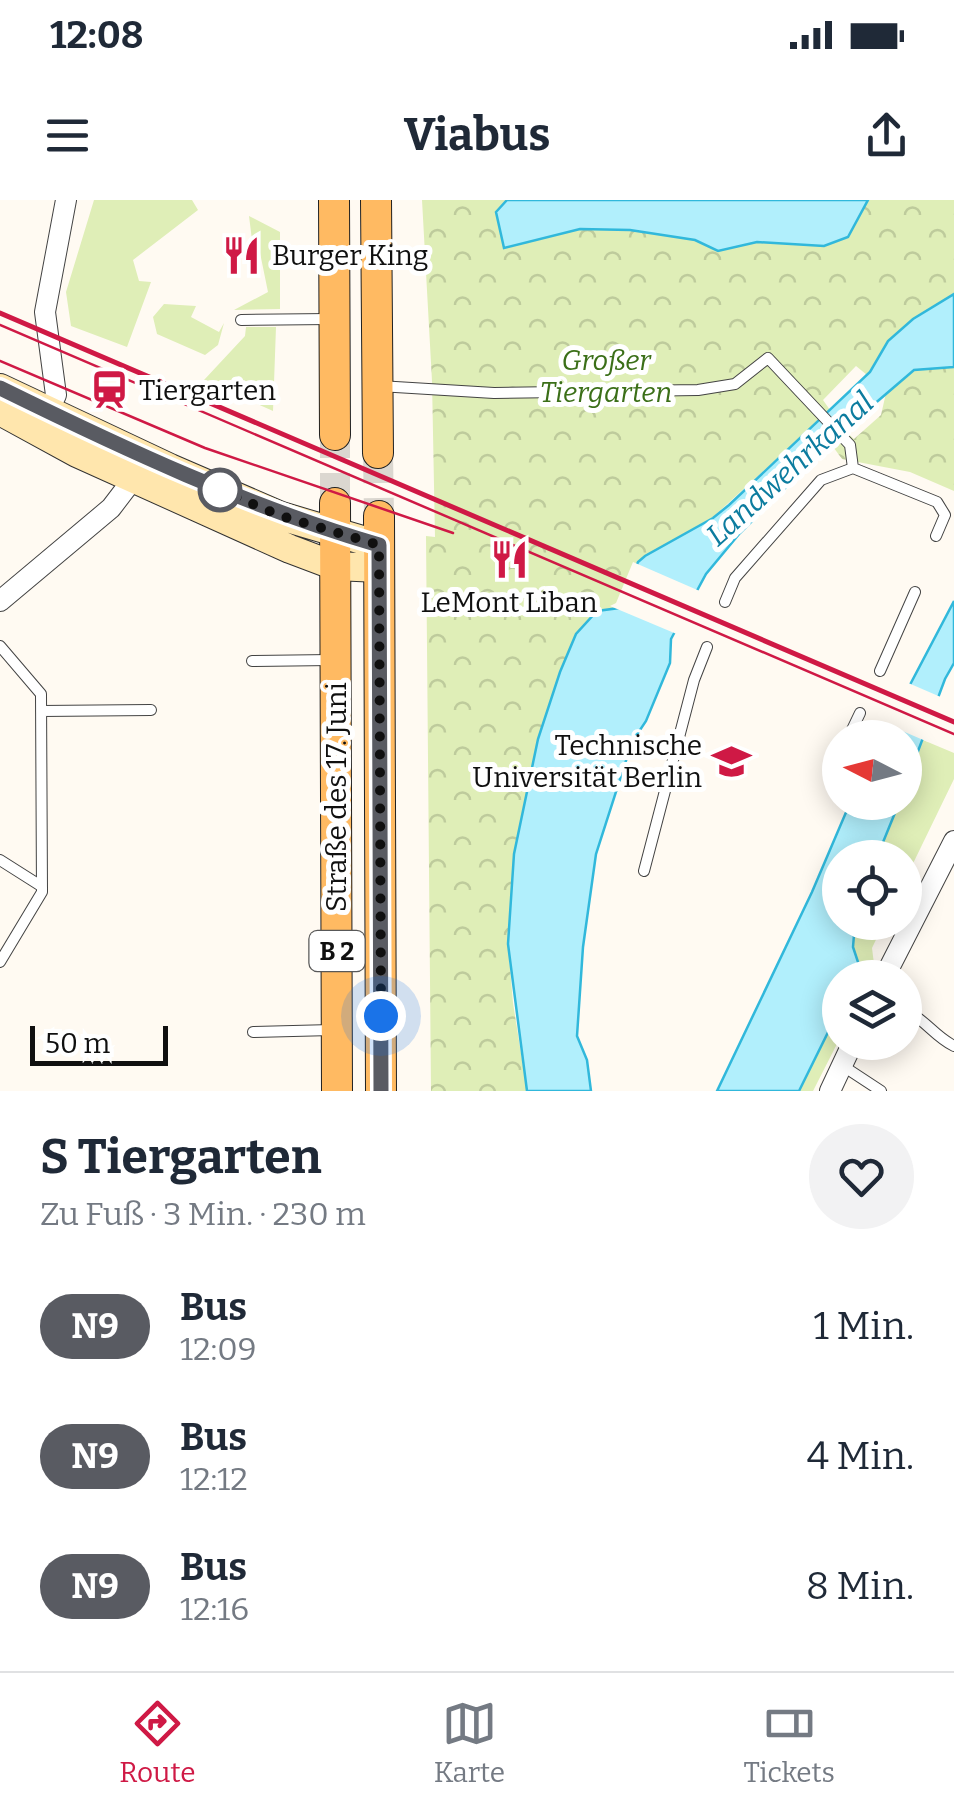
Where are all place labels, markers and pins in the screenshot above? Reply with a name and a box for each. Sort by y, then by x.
restaurant icon: Burger King [221,234,263,276]
place label: Burger King [272,239,428,272]
station icon: Tiergarten [88,369,130,411]
place label: Tiergarten [139,374,276,407]
unlabelled marker [199,469,241,511]
restaurant icon: LeMont Liban [488,539,530,581]
place label: LeMont Liban [420,586,598,619]
place label: Technische Universität Berlin [472,729,702,794]
school or university icon: Technische Universität Berlin [711,740,753,782]

